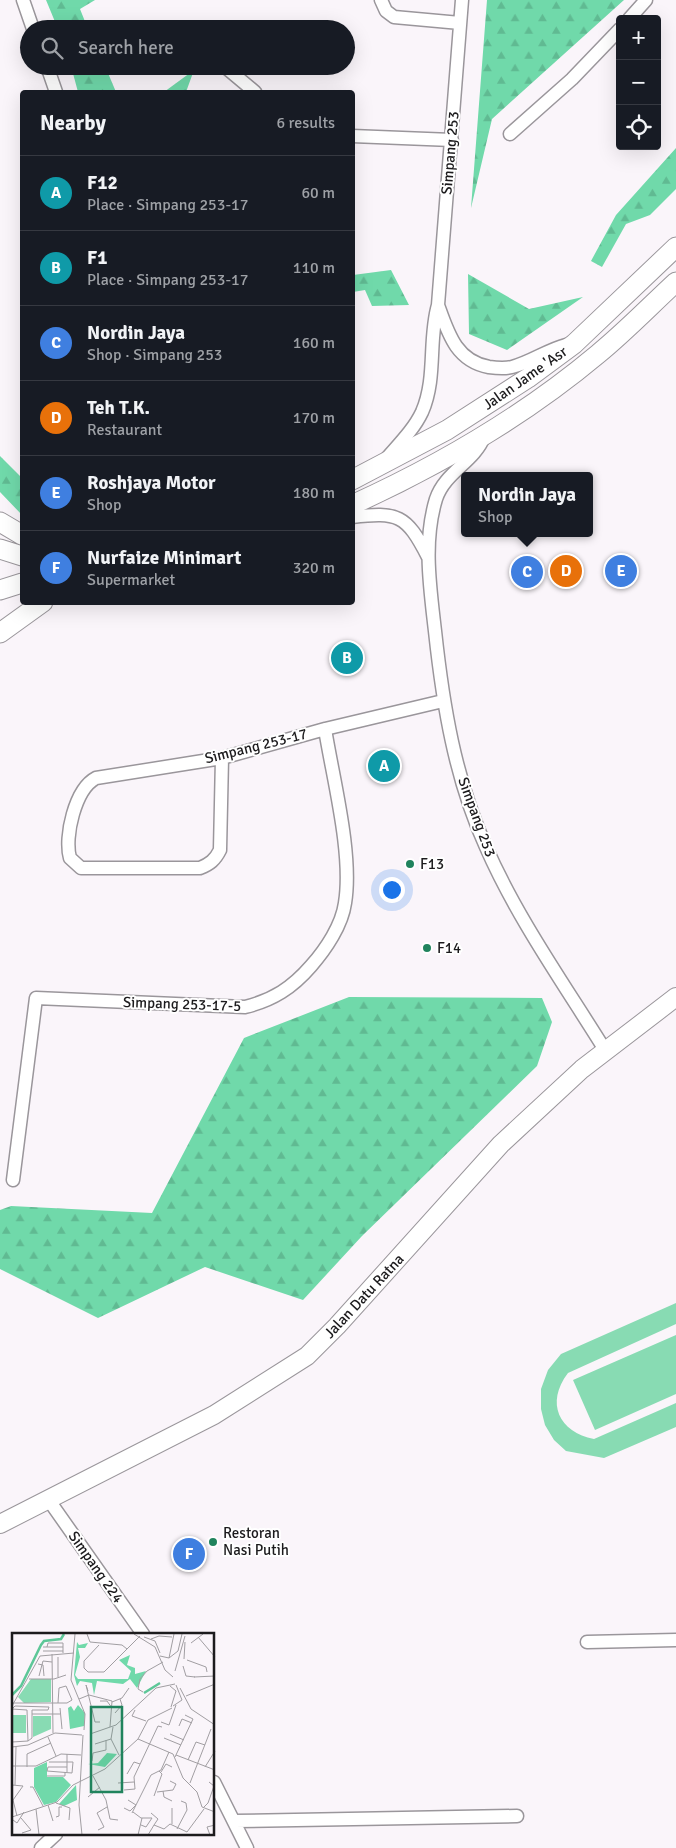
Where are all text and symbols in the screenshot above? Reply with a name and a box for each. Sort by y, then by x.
map controls [616,15,661,150]
button: + [616,15,661,60]
search box [20,20,355,75]
icon: search [38,34,66,62]
text: Search here [78,36,174,60]
button: − [616,60,661,105]
button: locate [616,105,661,150]
text: Nearby [40,110,106,136]
street label: Simpang 253 [437,111,463,195]
text: 6 results [276,113,335,133]
text: F12 [87,171,118,195]
text: A [51,183,61,203]
text: 60 m [301,183,335,203]
text: Place · Simpang 253-17 [87,195,248,215]
text: F1 [87,246,107,270]
text: B [51,258,61,278]
text: 110 m [293,258,335,278]
text: Place · Simpang 253-17 [87,270,248,290]
text: Nordin Jaya [87,321,185,345]
text: C [51,333,61,353]
text: 160 m [293,333,335,353]
street label: Jalan Jame 'Asr [479,342,571,414]
text: Shop · Simpang 253 [87,345,223,365]
text: Teh T.K. [87,396,150,420]
text: D [51,408,61,428]
text: 170 m [293,408,335,428]
text: Restaurant [87,420,162,440]
text: Roshjaya Motor [87,471,216,495]
popup [461,472,593,537]
text: E [51,483,61,503]
text: 180 m [293,483,335,503]
text: Nordin Jaya [478,483,576,507]
text: Shop [87,495,121,515]
text: Shop [478,507,512,527]
text: Nurfaize Minimart [87,546,241,570]
pin: D [550,552,582,590]
pin: E [605,552,637,590]
pin: C [511,553,543,591]
text: F [52,558,60,578]
text: 320 m [293,558,335,578]
text: Supermarket [87,570,175,590]
pin: B [331,639,363,677]
street label: Simpang 253-17 [203,725,309,767]
pin: A [368,747,400,785]
street label: Simpang 253 [454,775,500,859]
place label: F13 [420,855,444,873]
marker: F13 [404,858,416,870]
your location [379,877,405,903]
place label: F14 [437,939,461,957]
marker: F14 [421,942,433,954]
street label: Simpang 253-17-5 [123,993,241,1015]
street label: Jalan Datu Ratna [320,1250,408,1342]
place label: Restoran Nasi Putih [223,1524,289,1559]
street label: Simpang 224 [65,1528,127,1606]
pin: F [173,1535,205,1573]
marker: Restoran Nasi Putih [207,1536,219,1548]
inset map [12,1633,215,1836]

